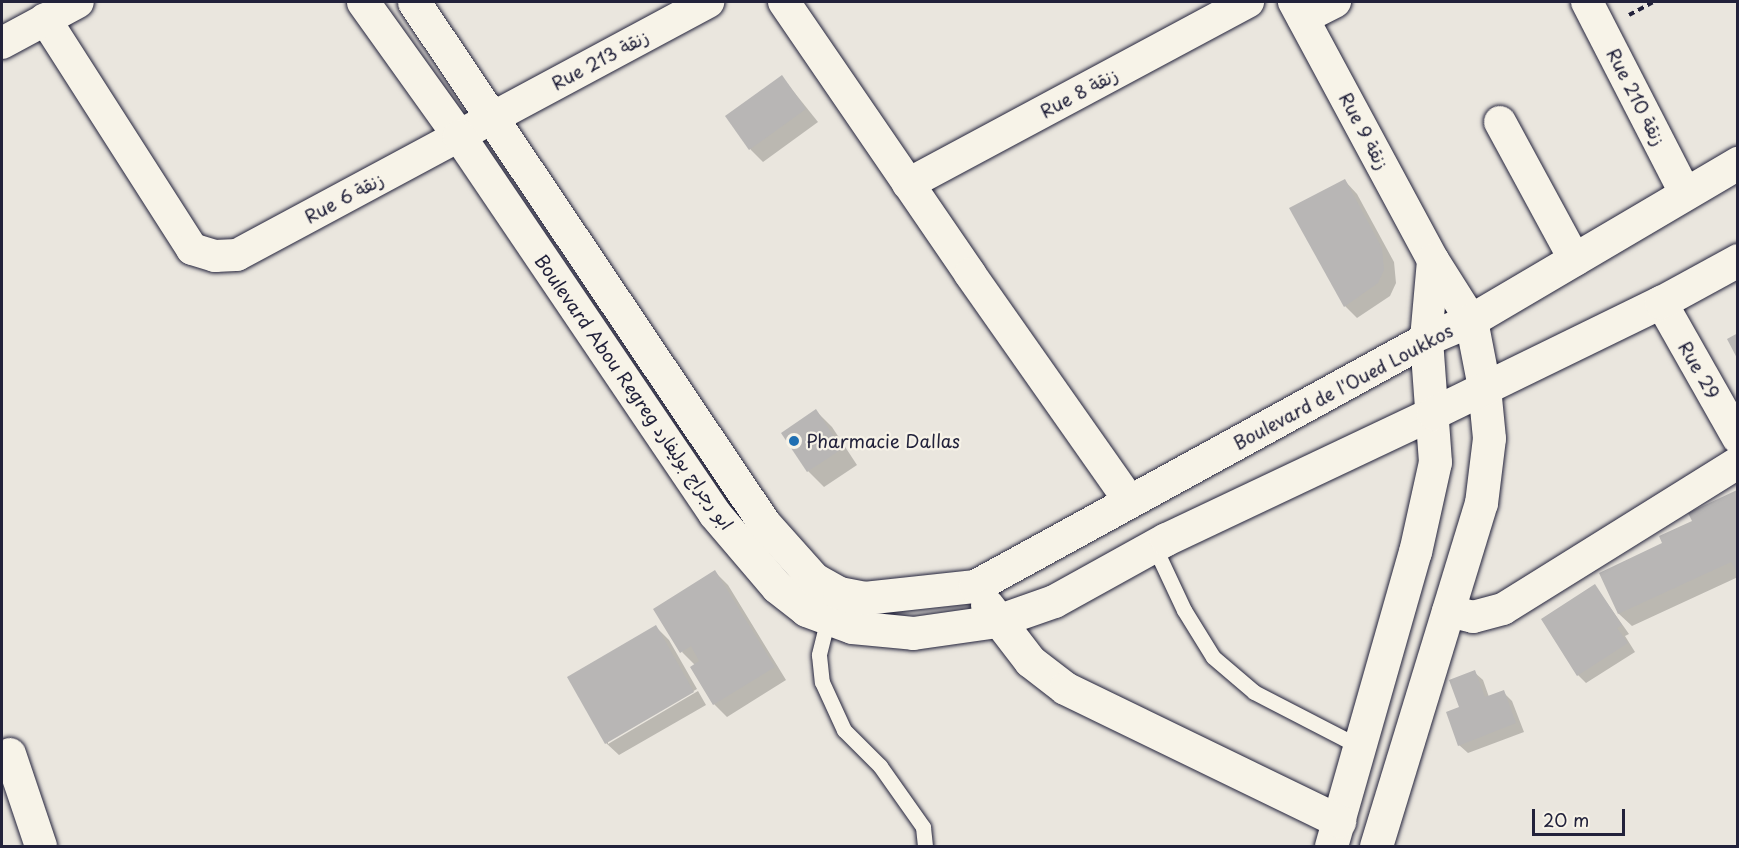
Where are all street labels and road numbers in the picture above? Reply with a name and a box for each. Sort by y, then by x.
street label: Rue 213 زنقة [548,25,652,95]
street label: Rue 210 زنقة [1602,44,1670,150]
street label: Rue 8 زنقة [1036,63,1122,123]
street label: Rue 9 زنقة [1334,88,1394,174]
street label: Rue 6 زنقة [300,168,388,228]
street label: Boulevard Abou Regreg ابو رجراج بوليفارد [530,250,738,534]
street label: Boulevard de l'Oued Loukkos [1229,319,1457,455]
street label: Rue 29 [1674,338,1724,402]

